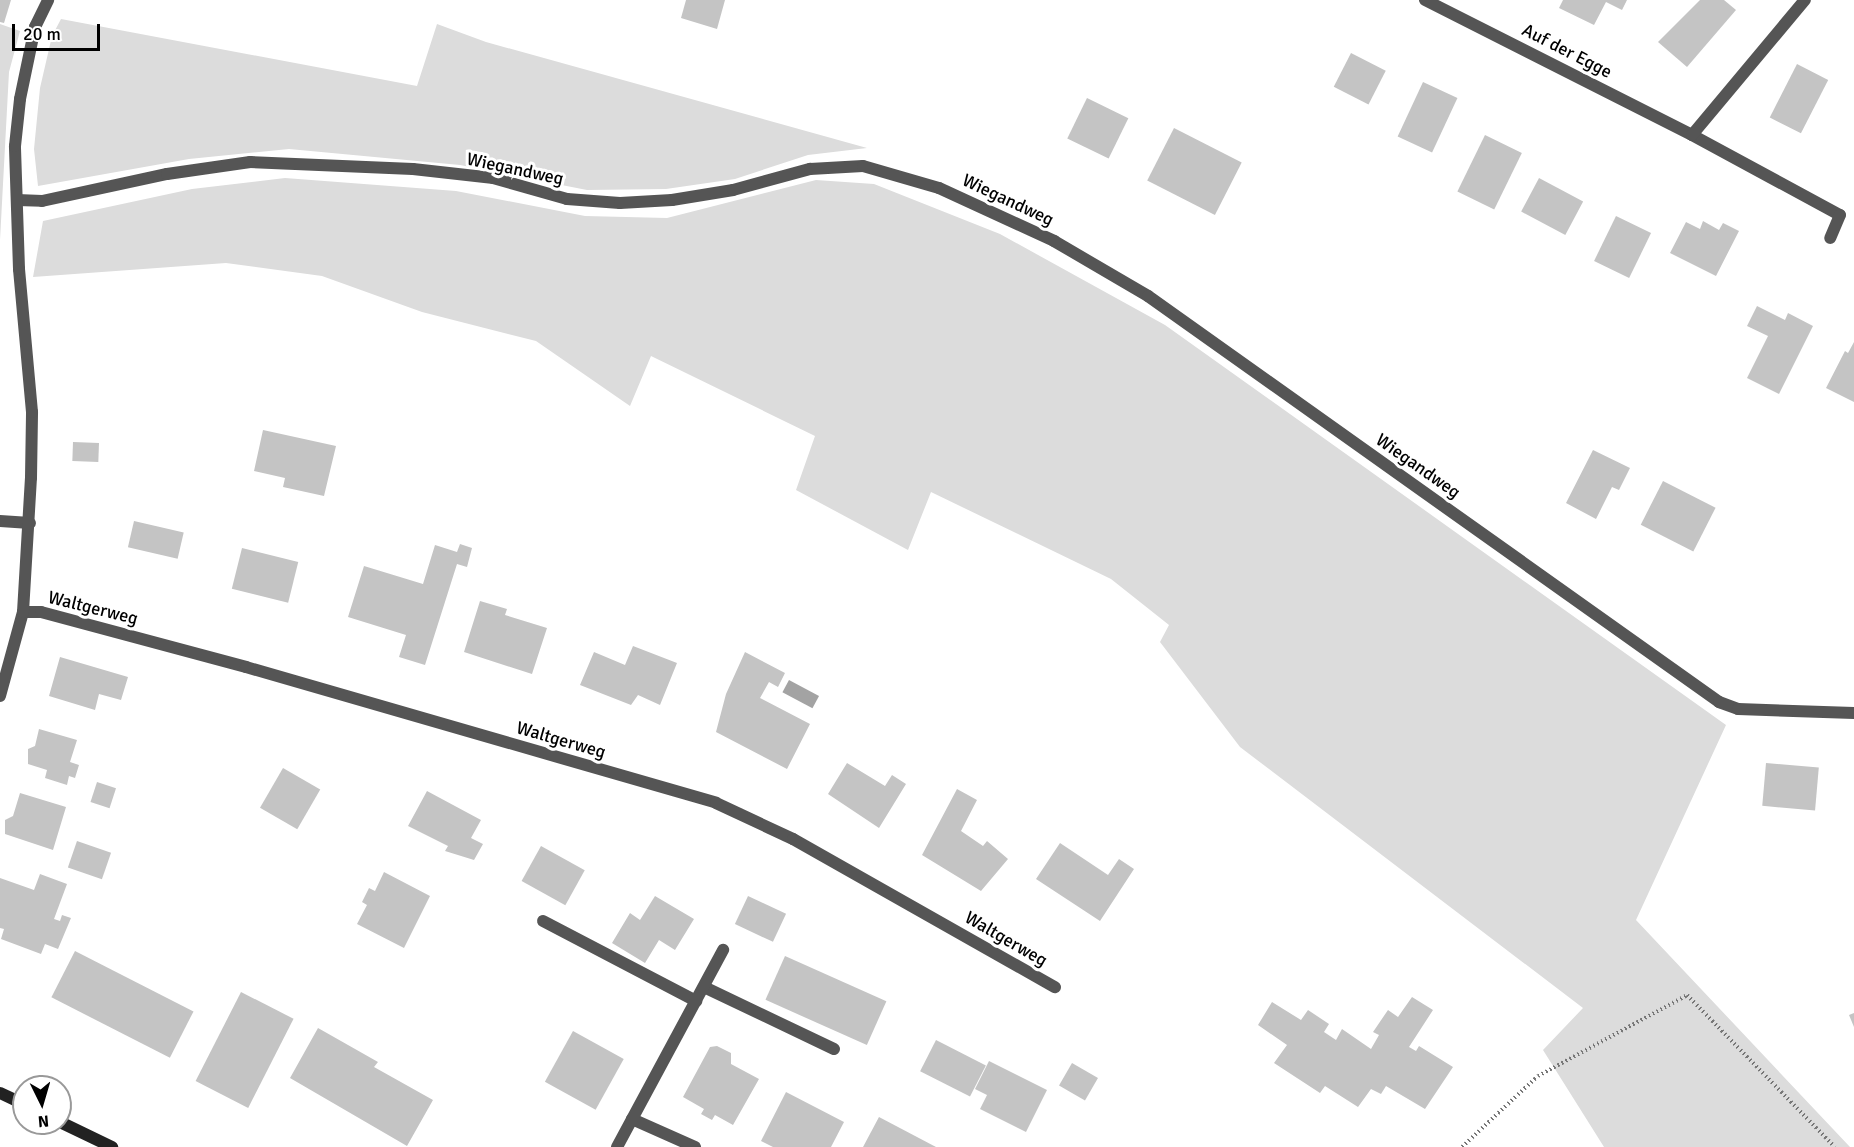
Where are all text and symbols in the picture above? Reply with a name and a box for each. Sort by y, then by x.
scale bar [15,12,104,50]
street label: Auf der Egge [1519,19,1615,83]
text: 20 m [23,23,61,45]
street label: Wiegandweg [465,148,565,190]
street label: Wiegandweg [959,169,1057,231]
street label: Wiegandweg [1371,429,1465,503]
street label: Waltgerweg [46,586,140,630]
street label: Waltgerweg [514,717,608,763]
street label: Waltgerweg [961,907,1051,971]
north arrow [12,1075,72,1135]
text: N [37,1110,50,1131]

